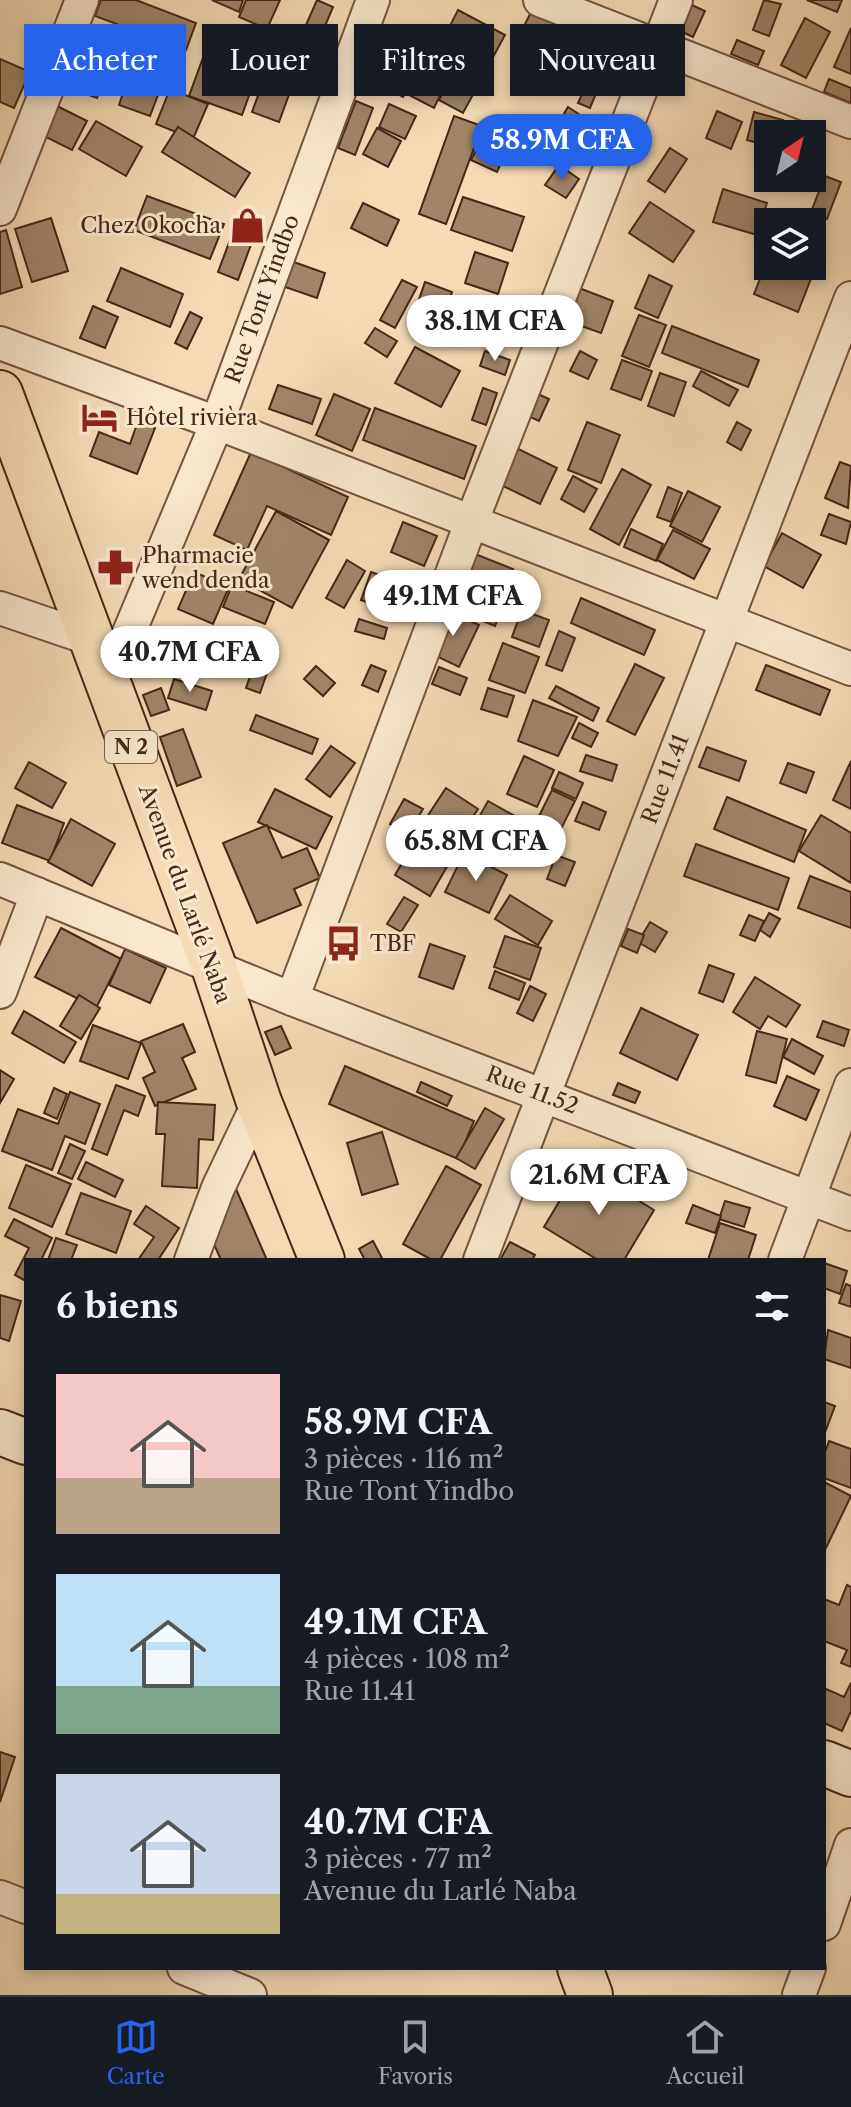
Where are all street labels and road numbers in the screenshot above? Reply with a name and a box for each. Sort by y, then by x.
street label: Rue Tont Yindbo [219,211,305,387]
street label: Rue 11.41 [636,730,694,828]
road number: N 2 [105,731,157,763]
street label: Avenue du Larlé Naba [132,780,237,1008]
street label: Rue 11.52 [482,1060,582,1120]

